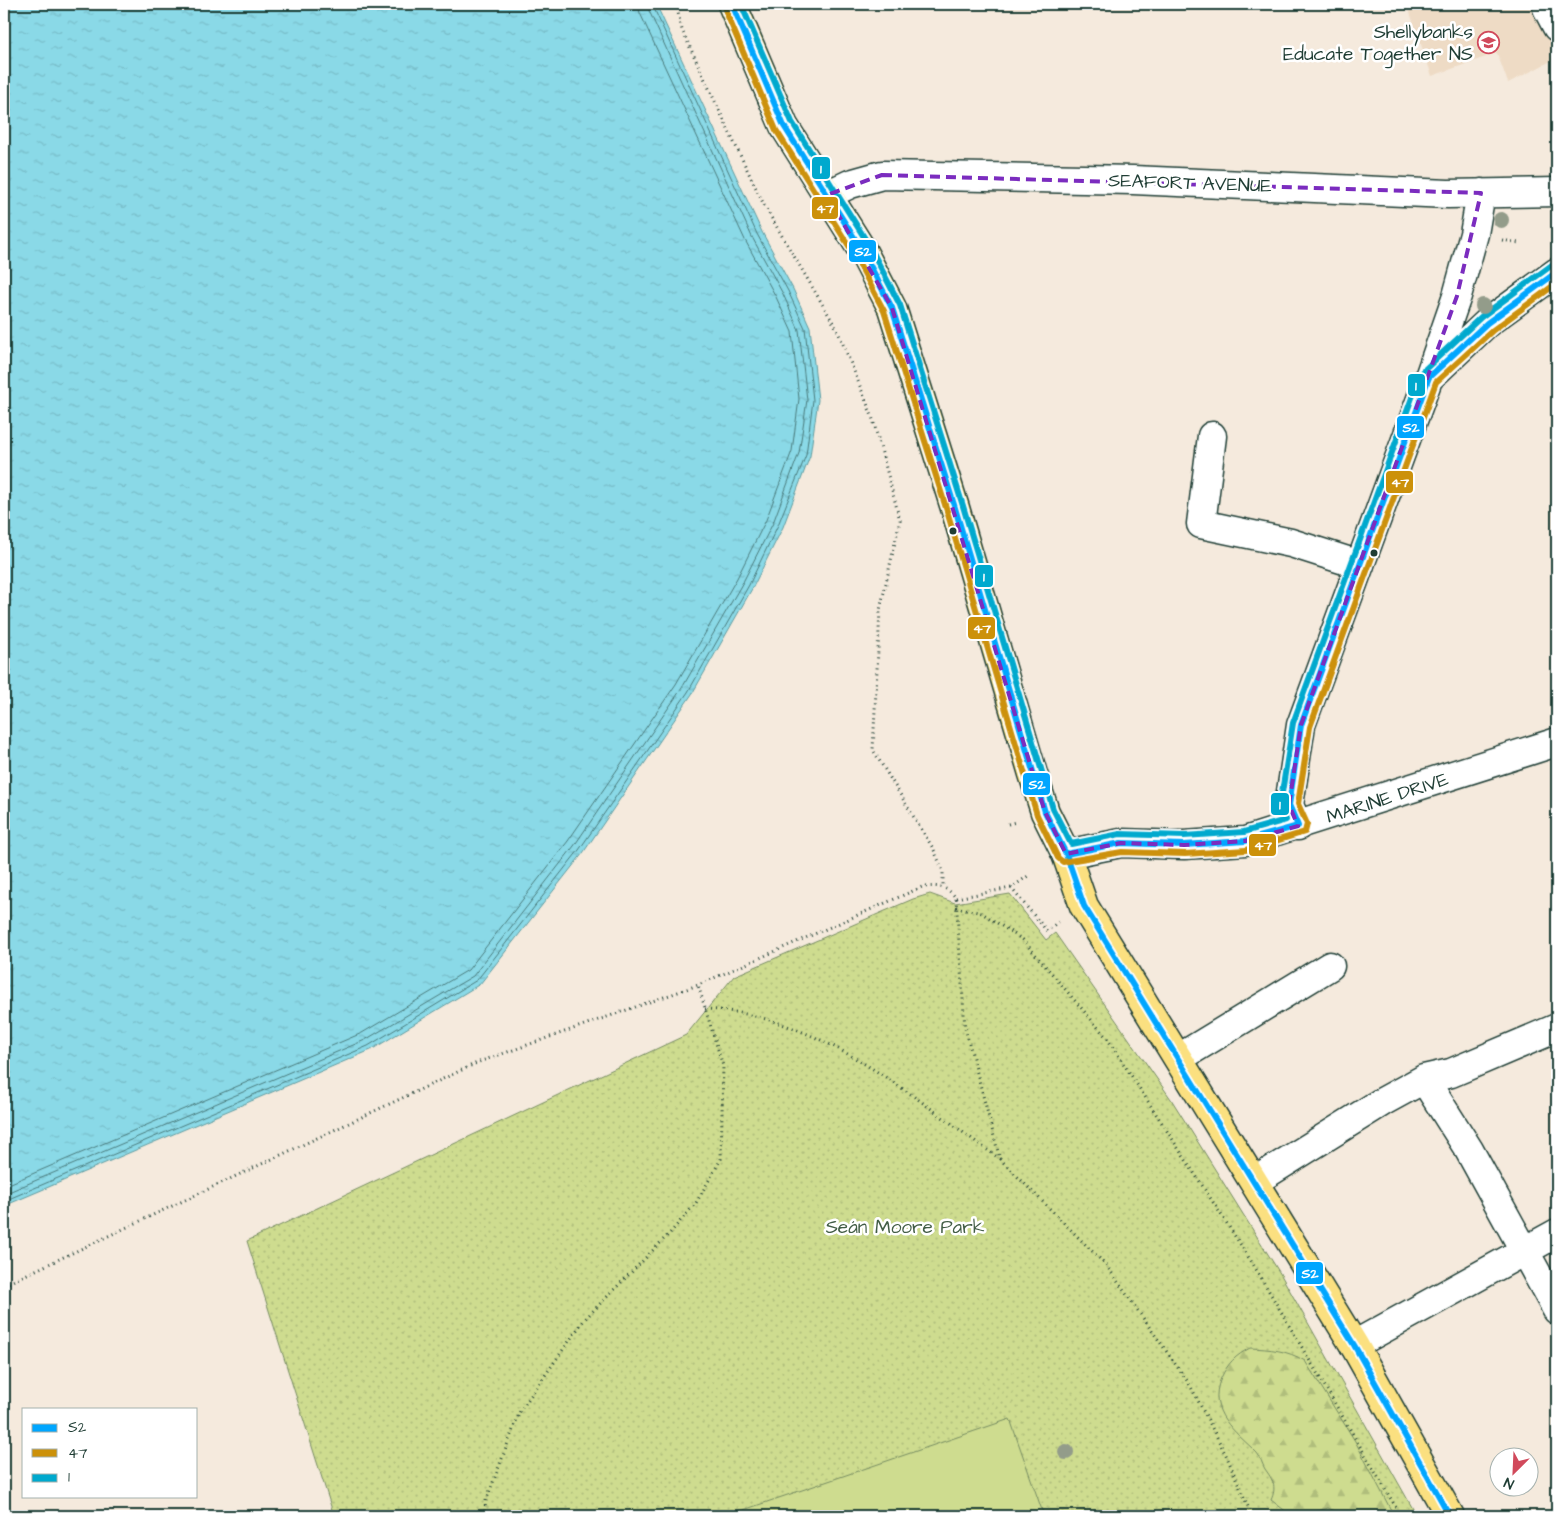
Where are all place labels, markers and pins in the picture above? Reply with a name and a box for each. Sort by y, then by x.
place label: Shellybanks Educate Together NS [1283,19,1473,69]
school or university icon: Shellybanks Educate Together NS [1477,30,1501,54]
unlabelled marker [948,526,958,536]
unlabelled marker [1369,548,1379,558]

